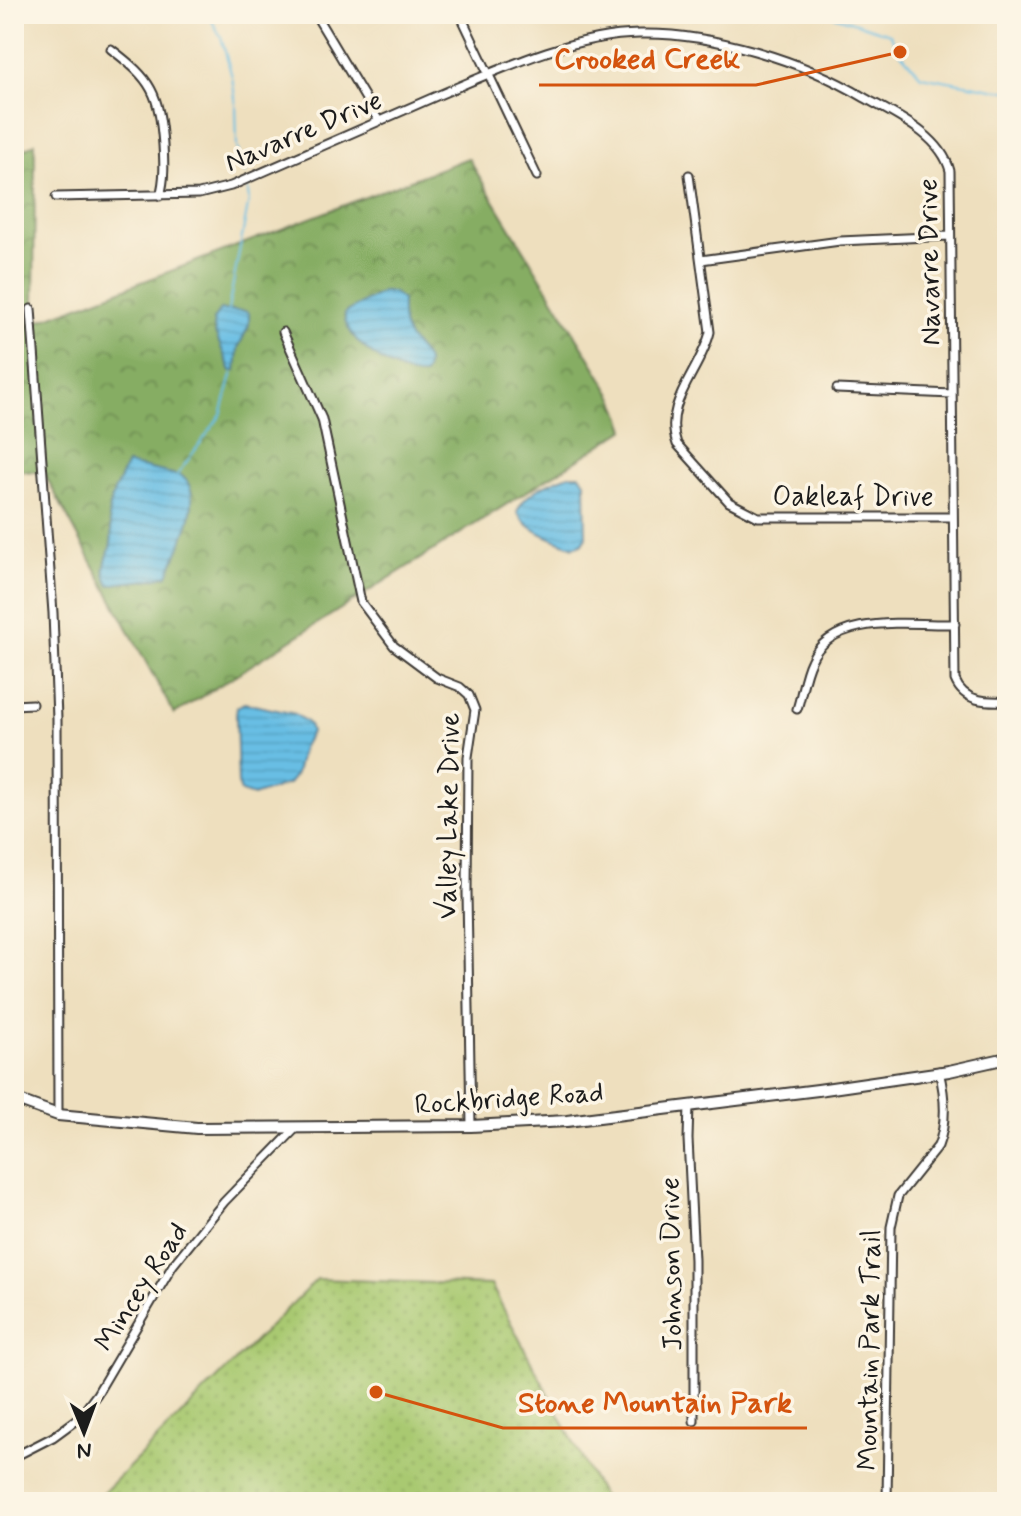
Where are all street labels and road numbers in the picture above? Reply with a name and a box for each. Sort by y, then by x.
street label: Navarre Drive [220,83,388,182]
street label: Navarre Drive [911,178,950,346]
street label: Oakleaf Drive [772,479,934,516]
street label: Valley Lake Drive [429,712,470,920]
street label: Rockbridge Road [414,1074,605,1125]
street label: Johnson Drive [652,1177,693,1351]
street label: Mincey Road [87,1216,198,1359]
street label: Mountain Park Trail [850,1229,891,1471]

